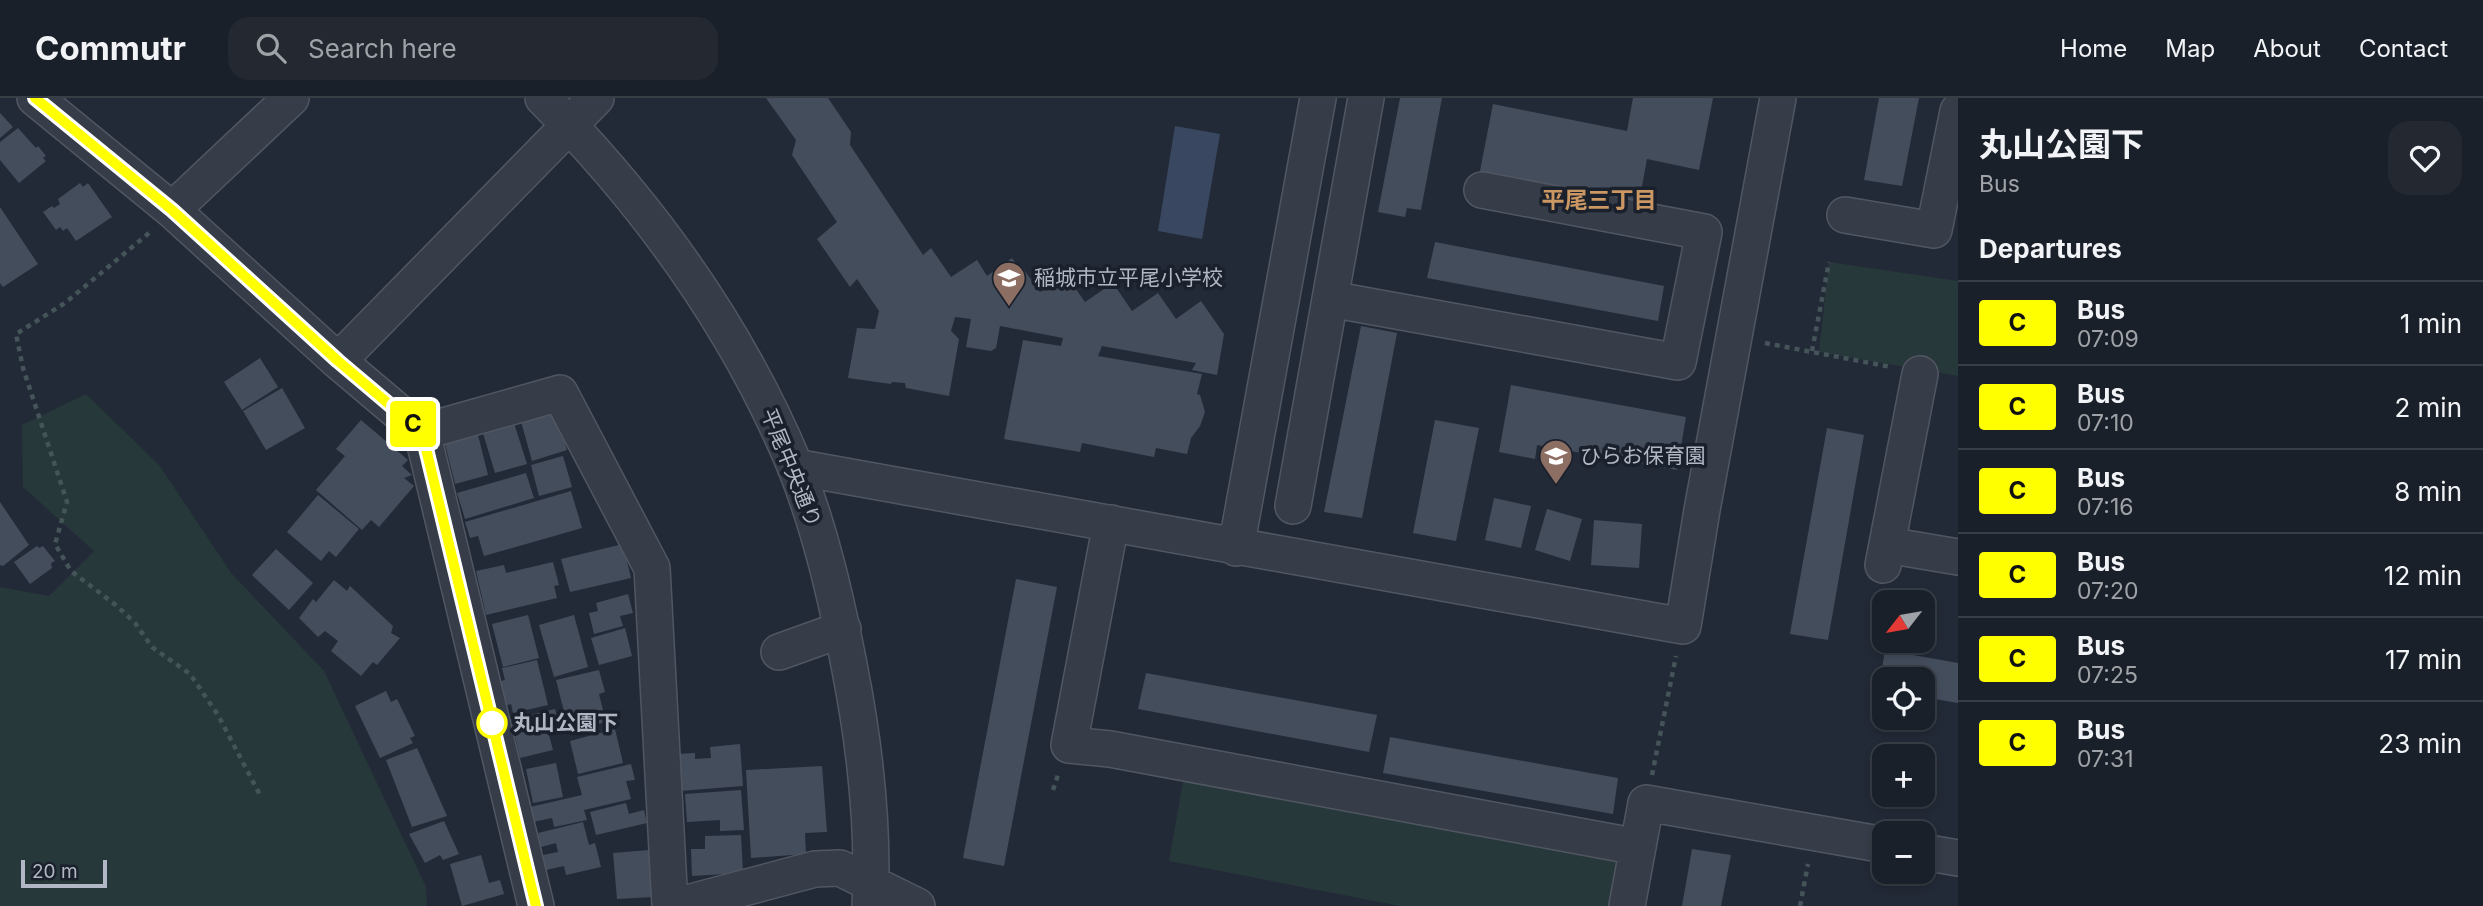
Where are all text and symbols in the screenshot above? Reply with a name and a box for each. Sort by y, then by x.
search box [228,17,718,80]
text: Commutr [35,28,186,68]
icon: search [252,29,290,67]
text: Search here [308,33,457,64]
text: Home [2060,34,2127,63]
text: Map [2165,34,2215,63]
text: About [2253,34,2321,63]
text: Contact [2359,34,2448,63]
button: heart [2388,121,2462,195]
text: 丸山公園下 [1979,124,2144,164]
text: Bus [1979,170,2020,198]
district label: 平尾三丁目 [1542,186,1657,214]
text: Departures [1979,233,2122,264]
school or university icon: 稲城市立平尾小学校 [990,259,1028,308]
place label: 稲城市立平尾小学校 [1034,265,1223,290]
text: Bus [2077,294,2125,325]
text: C [2009,308,2026,337]
text: 1 min [2400,308,2462,339]
text: 07:09 [2077,325,2139,353]
text: Bus [2077,378,2125,409]
text: C [2009,392,2026,421]
text: 2 min [2394,392,2462,423]
line badge: C [390,401,436,447]
street label: 平尾中央通り [756,405,827,531]
text: C [404,409,422,438]
text: 07:10 [2077,409,2134,437]
school or university icon: ひらお保育園 [1537,437,1575,486]
place label: ひらお保育園 [1580,443,1706,468]
text: Bus [2077,462,2125,493]
text: C [2009,476,2026,505]
text: 8 min [2394,476,2462,507]
text: 07:16 [2077,493,2134,521]
text: Bus [2077,546,2125,577]
text: C [2009,560,2026,589]
text: 12 min [2384,560,2462,591]
text: 07:20 [2077,577,2138,605]
north arrow [1872,590,1936,653]
map controls [1872,590,1935,884]
text: Bus [2077,630,2125,661]
text: C [2009,644,2026,673]
text: 17 min [2385,644,2462,675]
text: 07:25 [2077,661,2138,689]
button: locate [1872,667,1935,730]
marker: 丸山公園下 [477,708,507,738]
place label: 丸山公園下 [513,710,618,735]
text: Bus [2077,714,2125,745]
text: C [2009,728,2026,757]
text: 23 min [2378,728,2462,759]
button: + [1872,744,1935,807]
text: 07:31 [2077,745,2134,773]
button: − [1872,821,1935,884]
scale bar [21,857,107,889]
text: 20 m [32,860,78,883]

